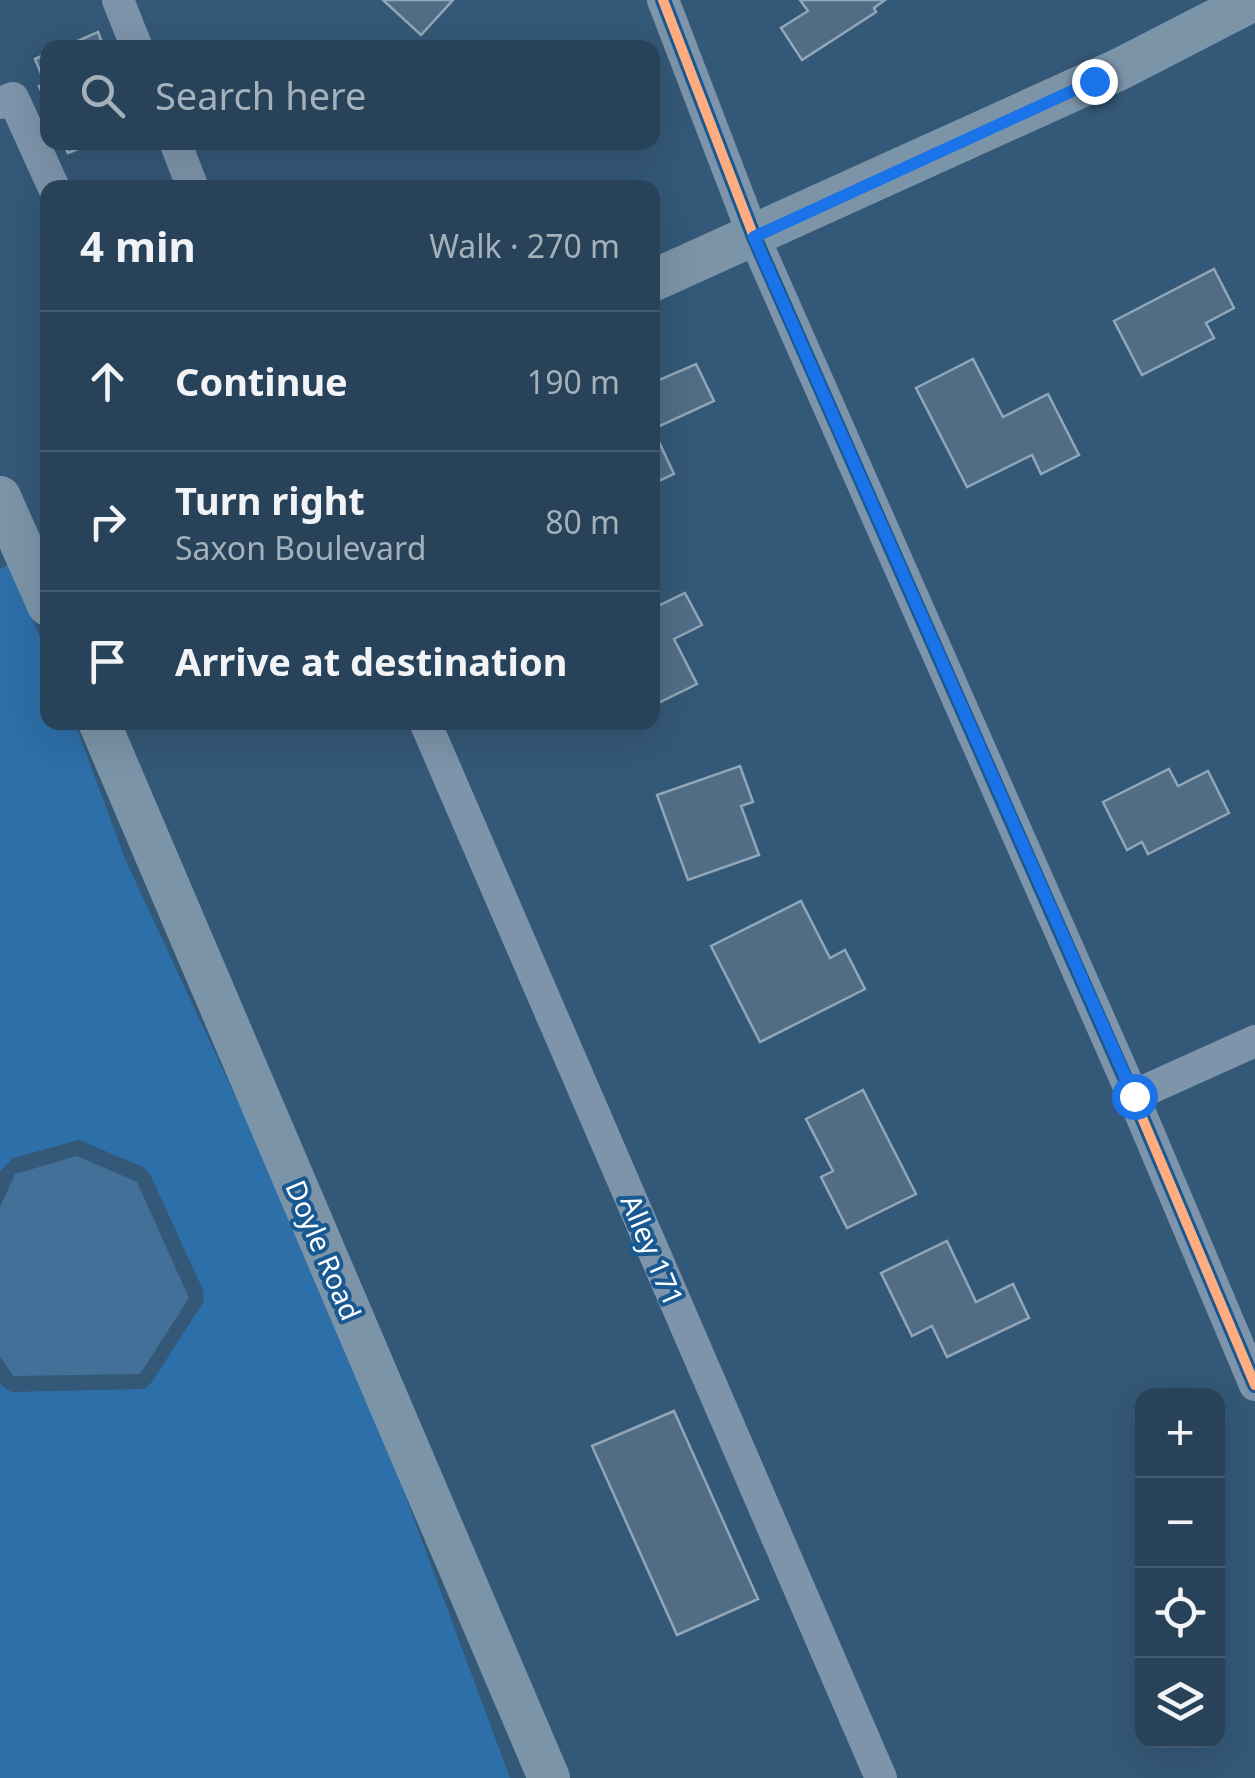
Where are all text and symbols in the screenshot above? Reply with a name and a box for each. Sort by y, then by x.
search box [40,40,660,150]
route end [1072,59,1118,105]
icon: search [75,68,130,123]
text: Search here [155,69,366,121]
text: 4 min [80,217,196,274]
text: Walk · 270 m [429,224,620,267]
icon: ahead [80,354,135,409]
text: Continue [175,355,348,407]
text: 190 m [527,360,620,403]
text: Turn right [175,474,365,526]
icon: right [80,494,135,549]
text: 80 m [545,500,620,543]
text: Saxon Boulevard [175,526,426,569]
icon: arrive [80,634,135,689]
text: Arrive at destination [175,635,567,687]
route start [1112,1074,1158,1120]
street label: Doyle Road [277,1174,371,1326]
street label: Alley 171 [613,1189,693,1311]
map controls [1135,1388,1225,1748]
button: + [1135,1388,1225,1478]
button: − [1135,1478,1225,1568]
button: locate [1135,1568,1225,1658]
button: layers [1135,1658,1225,1748]

